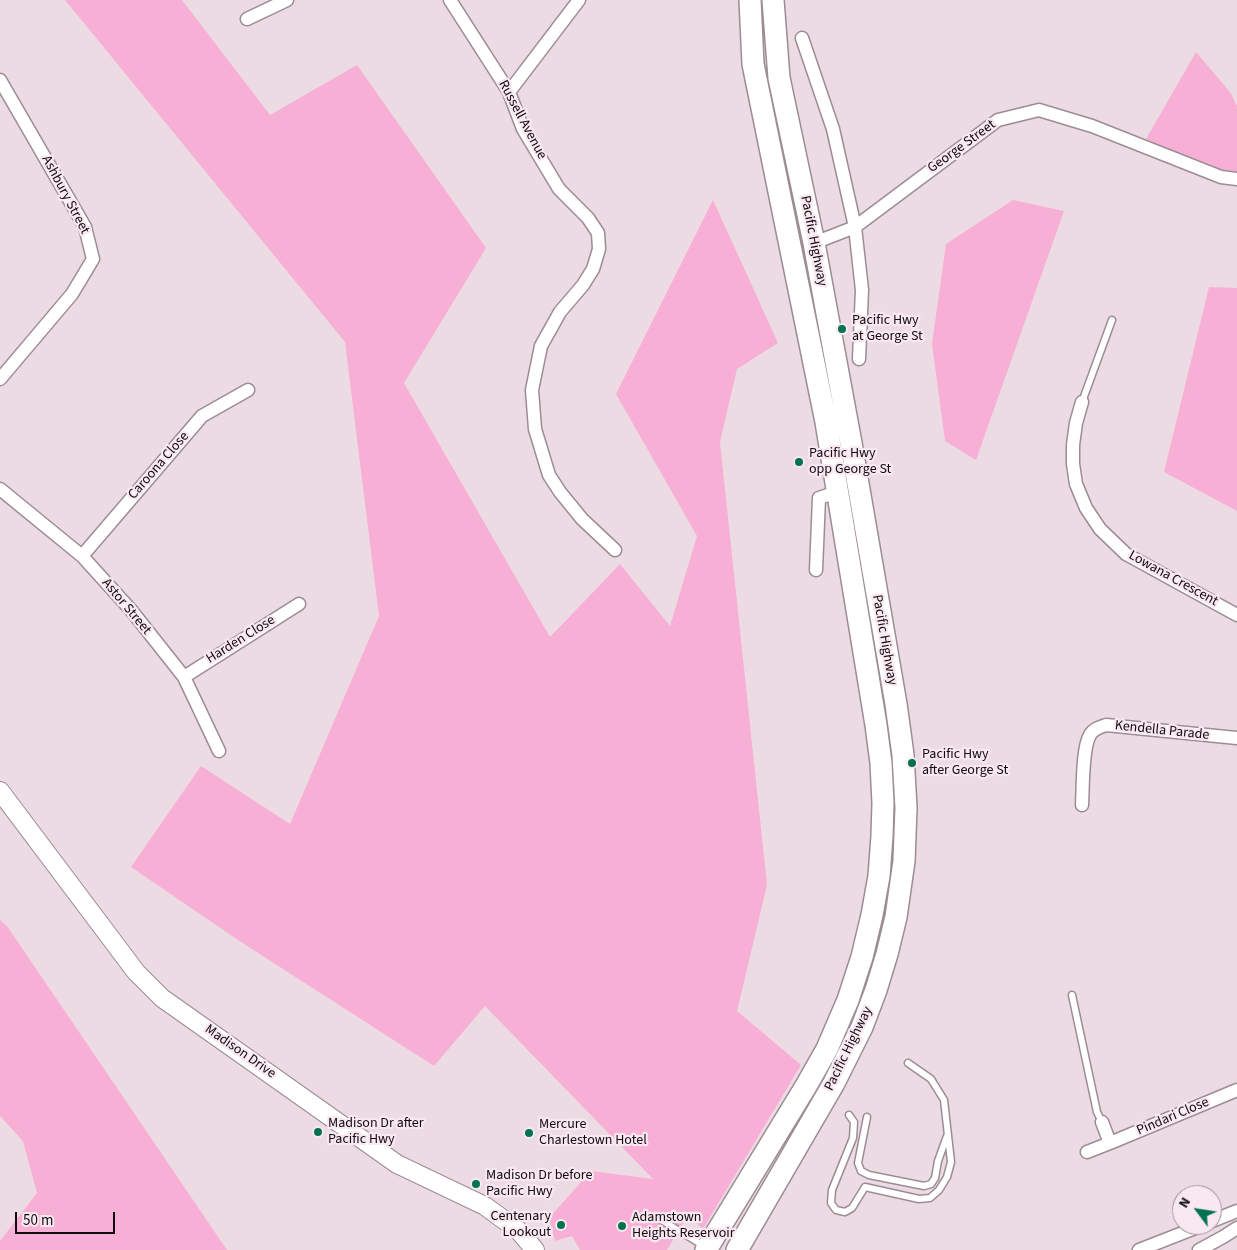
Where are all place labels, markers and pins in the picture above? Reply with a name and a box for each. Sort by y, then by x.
place label: Pacific Hwy at George St [852,313,923,346]
marker: Pacific Hwy at George St [836,323,848,335]
place label: Pacific Hwy opp George St [809,446,891,478]
marker: Pacific Hwy opp George St [793,456,805,468]
place label: Pacific Hwy after George St [922,747,1008,780]
marker: Pacific Hwy after George St [906,757,918,769]
place label: Madison Dr after Pacific Hwy [328,1116,424,1148]
place label: Mercure Charlestown Hotel [539,1117,647,1150]
marker: Madison Dr after Pacific Hwy [312,1126,324,1138]
marker: Mercure Charlestown Hotel [523,1127,535,1139]
place label: Madison Dr before Pacific Hwy [486,1168,592,1200]
marker: Madison Dr before Pacific Hwy [470,1178,482,1190]
place label: Centenary Lookout [490,1209,551,1242]
place label: Adamstown Heights Reservoir [632,1210,735,1242]
marker: Centenary Lookout [555,1219,567,1231]
marker: Adamstown Heights Reservoir [616,1220,628,1232]

